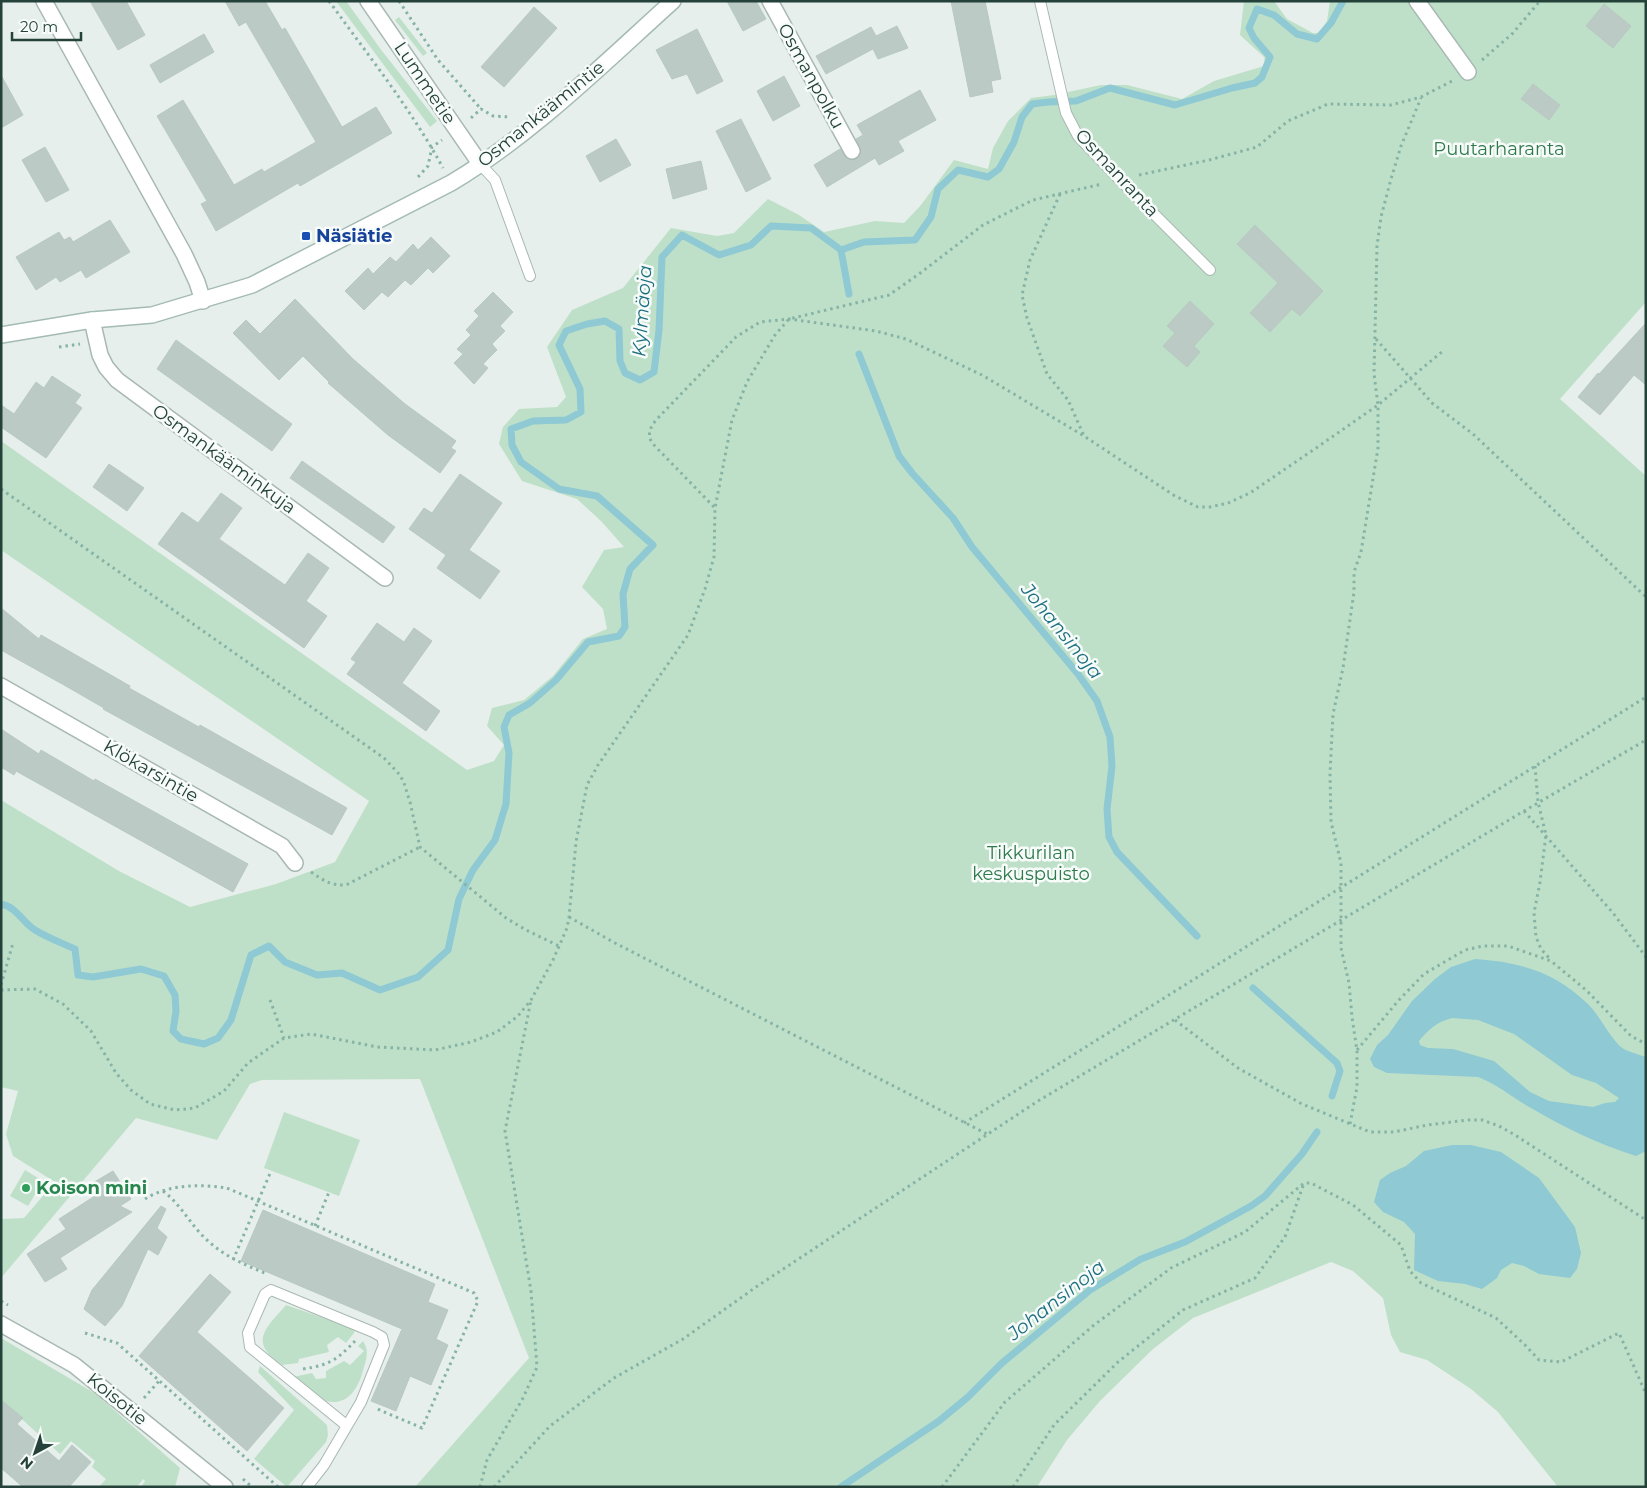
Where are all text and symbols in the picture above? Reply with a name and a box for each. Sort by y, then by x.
scale bar [12,10,81,42]
text: 20 m [20,17,58,36]
street label: Osmanpolku [773,20,849,132]
street label: Lummetie [389,38,461,128]
street label: Osmankäämintie [473,56,609,172]
street label: Osmanranta [1071,124,1163,222]
park label: Puutarharanta [1433,138,1565,160]
place label: Näsiätie [316,225,392,247]
marker: Näsiätie [300,230,312,242]
water label: Kylmäoja [627,264,657,358]
street label: Osmankääminkuja [148,400,300,518]
water label: Johansinoja [1016,578,1108,684]
street label: Klökarsintie [100,735,203,807]
park label: Tikkurilan keskuspuisto [972,842,1090,885]
place label: Koison mini [36,1177,147,1199]
marker: Koison mini [20,1182,32,1194]
water label: Johansinoja [1002,1255,1109,1346]
street label: Koisotie [82,1368,152,1430]
north arrow [10,1428,60,1478]
text: N [17,1452,37,1473]

